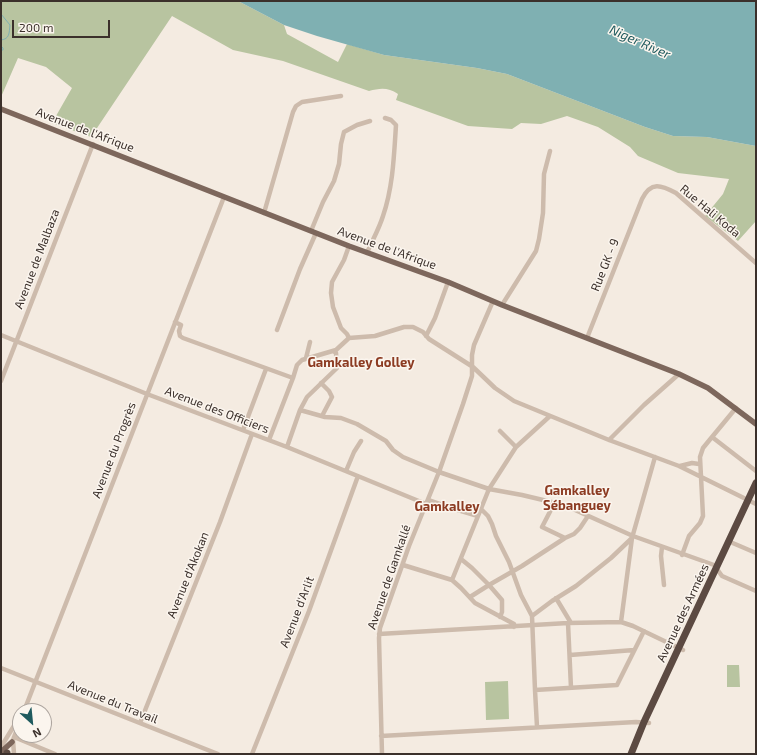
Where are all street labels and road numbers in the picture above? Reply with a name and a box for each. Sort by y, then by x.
street label: Avenue de l'Afrique [34,105,136,155]
street label: Rue Hali Koda [677,182,743,240]
street label: Avenue de Malbaza [11,207,63,311]
street label: Avenue de l'Afrique [336,223,438,273]
street label: Rue GK - 9 [588,237,622,293]
street label: Avenue des Officiers [163,384,271,436]
street label: Avenue du Progrès [89,400,139,500]
street label: Avenue de Gamkallé [364,523,414,631]
street label: Avenue d'Akokan [164,530,212,620]
street label: Avenue des Armées [654,562,712,664]
street label: Avenue d'Arlit [277,574,317,650]
street label: Avenue du Travail [66,677,160,727]

